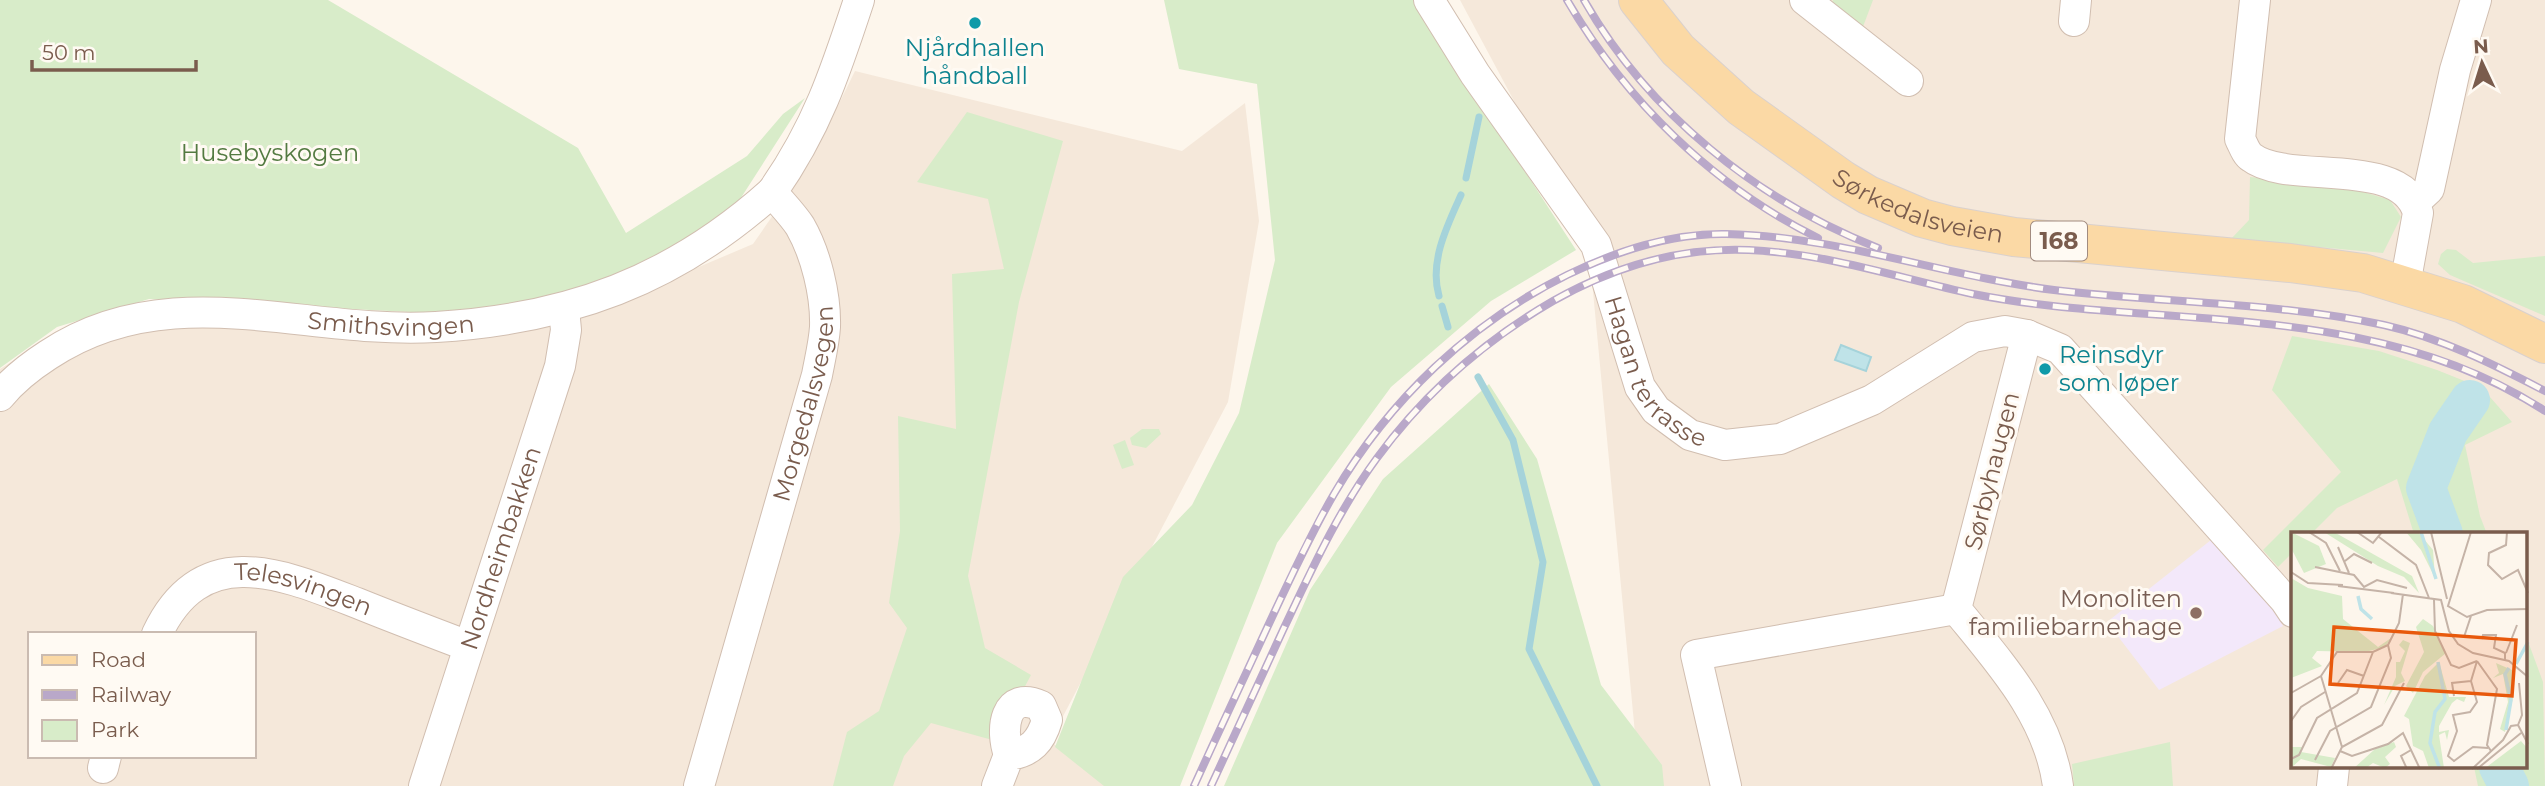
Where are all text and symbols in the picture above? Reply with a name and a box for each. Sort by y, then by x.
marker: Njårdhallen håndball [967,15,983,31]
scale bar [32,28,196,72]
north arrow [2447,28,2517,98]
place label: Njårdhallen håndball [905,33,1045,90]
text: N [2472,35,2489,59]
text: 50 m [42,40,96,65]
park label: Husebyskogen [181,138,359,167]
street label: Sørkedalsveien [1827,162,2006,249]
road number: 168 [2031,222,2087,260]
street label: Hagan terrasse [1599,292,1709,453]
street label: Smithsvingen [306,305,476,342]
street label: Morgedalsvegen [766,305,839,505]
place label: Reinsdyr som løper [2059,340,2179,397]
marker: Reinsdyr som løper [2037,361,2053,377]
street label: Sørbyhaugen [1958,389,2025,553]
street label: Nordheimbakken [454,443,547,653]
inset map [2291,532,2528,768]
street label: Telesvingen [234,557,376,622]
place label: Monoliten familiebarnehage [1969,584,2182,641]
marker: Monoliten familiebarnehage [2188,605,2204,621]
legend [28,632,256,758]
text: Road [91,647,146,672]
text: Railway [91,682,172,707]
text: Park [91,717,139,742]

